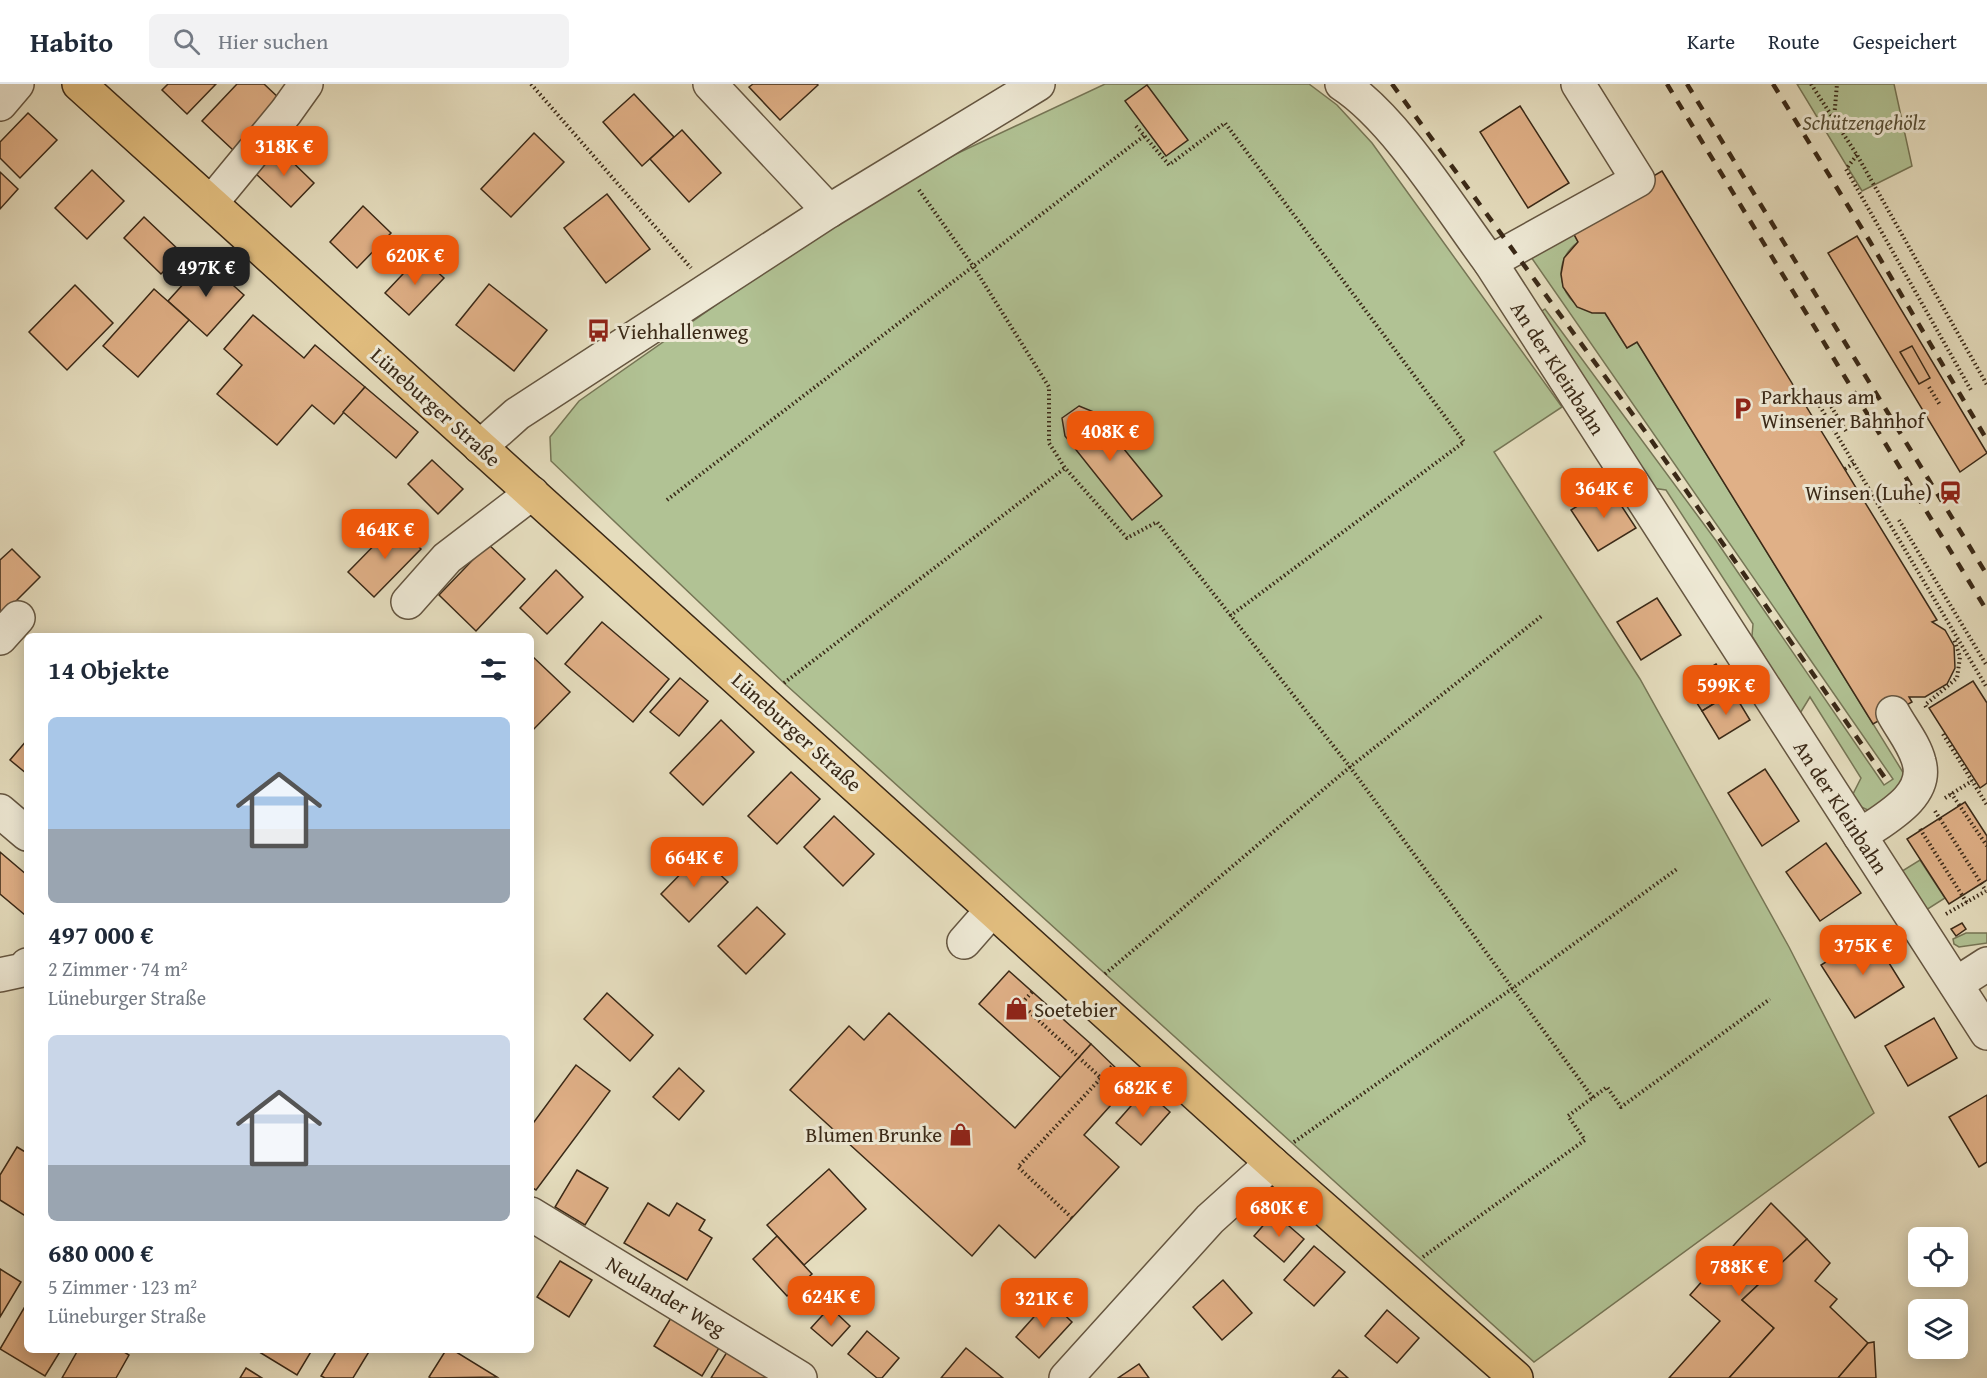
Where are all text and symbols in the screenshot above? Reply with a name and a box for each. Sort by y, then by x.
search box [149,14,569,68]
text: Habito [30,21,113,62]
icon: search [170,25,203,58]
text: Hier suchen [218,25,328,57]
text: Karte [1687,26,1735,57]
text: Route [1768,26,1820,57]
text: Gespeichert [1853,26,1957,57]
park label: Schützengehölz [1802,107,1926,138]
pin: 318K € [235,126,333,177]
text: 318K € [255,131,313,160]
pin: 620K € [366,235,464,286]
text: 620K € [386,240,444,269]
pin: 497K € [157,247,255,298]
text: 497K € [177,252,235,281]
street label: An der Kleinbahn [1503,295,1613,441]
place label: Viehhallenweg [617,316,749,347]
bus stop icon: Viehhallenweg [586,318,612,344]
street label: Lüneburger Straße [364,340,508,474]
place label: Parkhaus am Winsener Bahnhof [1761,381,1927,436]
parking icon: Parkhaus am Winsener Bahnhof [1730,395,1756,421]
pin: 408K € [1061,411,1159,462]
text: 408K € [1081,416,1139,445]
pin: 364K € [1555,468,1653,519]
text: 364K € [1575,473,1633,502]
place label: Winsen (Luhe) [1805,477,1932,508]
station icon: Winsen (Luhe) [1937,479,1963,505]
pin: 464K € [336,509,434,560]
text: 464K € [356,514,414,543]
text: 14 Objekte [48,650,169,689]
icon: filters [477,653,510,686]
street label: Lüneburger Straße [725,665,869,799]
pin: 599K € [1677,665,1775,716]
text: 599K € [1697,670,1755,699]
street label: An der Kleinbahn [1786,734,1896,880]
icon: home [225,756,333,864]
pin: 664K € [645,837,743,888]
text: 664K € [665,842,723,871]
text: 497 000 € [48,915,154,954]
pin: 375K € [1814,925,1912,976]
text: 375K € [1834,930,1892,959]
text: 2 Zimmer · 74 m² [48,954,187,983]
text: Lüneburger Straße [48,983,206,1012]
place label: Soetebier [1034,994,1118,1025]
shop icon: Soetebier [1003,996,1029,1022]
pin: 682K € [1094,1067,1192,1118]
text: 682K € [1114,1072,1172,1101]
icon: home [225,1074,333,1182]
place label: Blumen Brunke [806,1119,942,1150]
shop icon: Blumen Brunke [947,1121,973,1147]
pin: 680K € [1230,1187,1328,1238]
text: 680K € [1250,1192,1308,1221]
map controls [1908,1227,1968,1359]
button: locate [1908,1227,1968,1287]
text: 680 000 € [48,1233,154,1272]
pin: 788K € [1690,1246,1788,1297]
street label: Neulander Weg [600,1248,732,1344]
text: 788K € [1710,1251,1768,1280]
text: 5 Zimmer · 123 m² [48,1272,197,1301]
pin: 624K € [782,1276,880,1327]
pin: 321K € [995,1278,1093,1329]
text: 624K € [802,1281,860,1310]
text: 321K € [1015,1283,1073,1312]
button: layers [1908,1299,1968,1359]
text: Lüneburger Straße [48,1301,206,1330]

